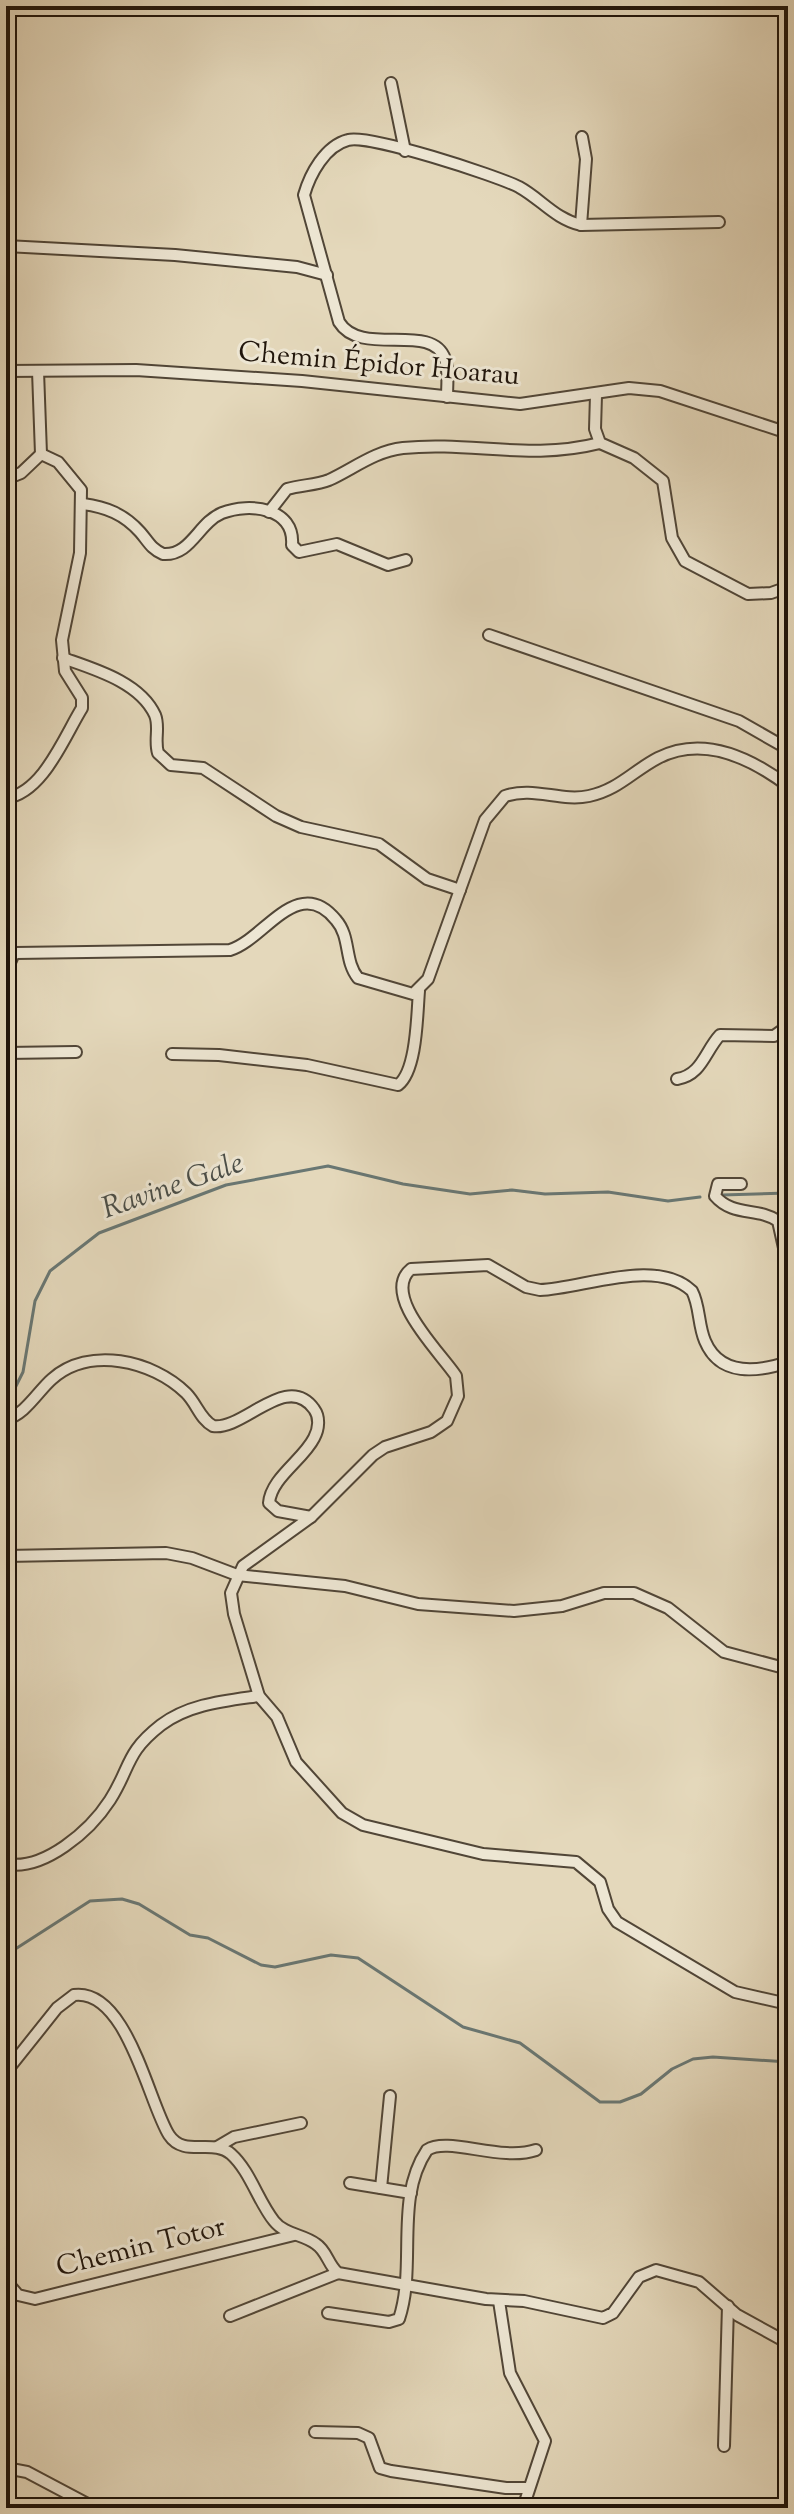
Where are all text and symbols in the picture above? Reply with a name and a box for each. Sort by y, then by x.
street label: Chemin Épidor Hoarau [237,333,521,397]
water label: Ravine Gale [96,1143,250,1231]
street label: Chemin Totor [52,2208,230,2288]

